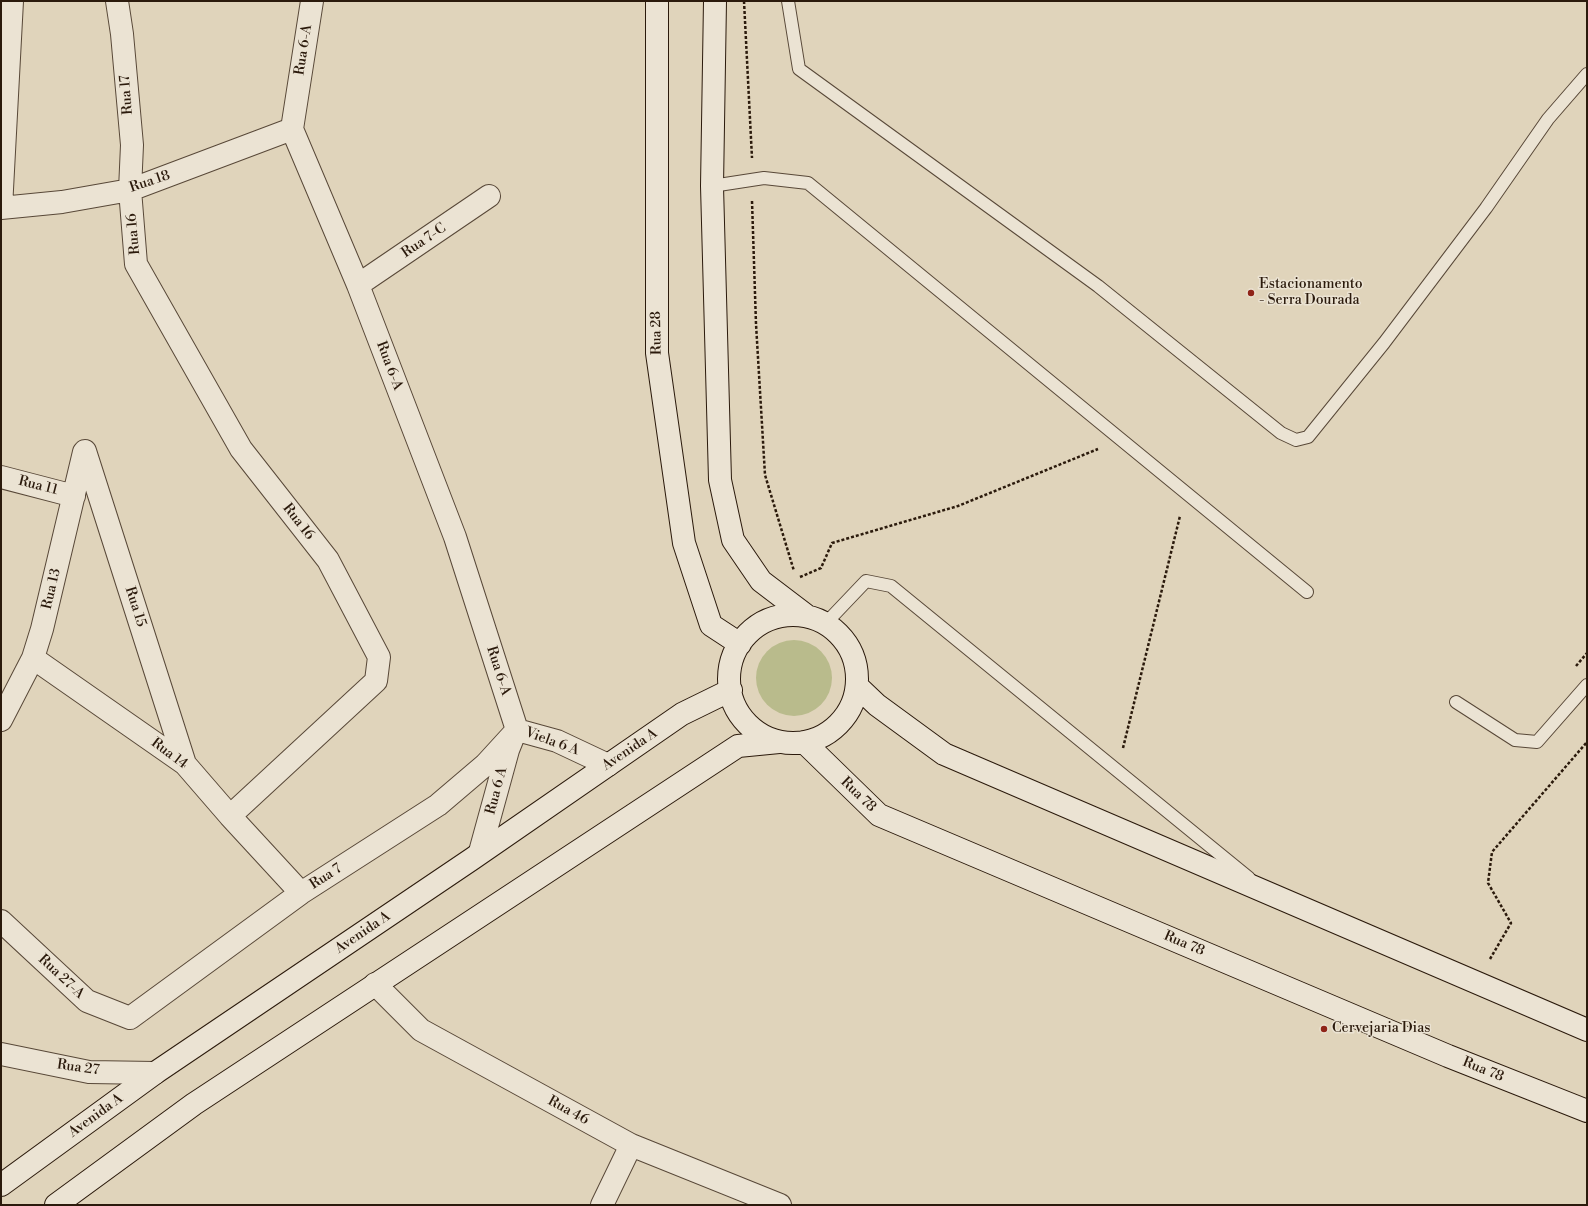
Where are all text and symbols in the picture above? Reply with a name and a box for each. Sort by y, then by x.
street label: Rua 6-A [292,23,316,77]
street label: Rua 17 [117,74,137,116]
street label: Rua 18 [127,167,173,197]
street label: Rua 16 [124,213,144,255]
street label: Rua 7-C [399,220,449,262]
place label: Estacionamento - Serra Dourada [1259,277,1363,310]
marker: Estacionamento - Serra Dourada [1246,288,1256,298]
street label: Rua 28 [648,311,666,355]
street label: Rua 6-A [372,339,406,393]
street label: Rua 11 [16,473,60,499]
street label: Rua 16 [279,500,317,544]
street label: Rua 13 [39,567,65,611]
street label: Rua 15 [121,585,149,629]
street label: Rua 6-A [482,644,514,698]
street label: Viela 6 A [523,725,581,759]
street label: Avenida A [599,725,661,775]
street label: Rua 14 [147,735,191,773]
street label: Rua 6 A [483,765,511,817]
street label: Rua 78 [837,774,879,816]
street label: Rua 7 [307,861,345,893]
street label: Avenida A [332,908,394,958]
street label: Rua 78 [1161,928,1207,960]
street label: Rua 27-A [34,951,88,1003]
place label: Cervejaria Dias [1332,1021,1430,1037]
marker: Cervejaria Dias [1319,1024,1329,1034]
street label: Rua 78 [1460,1054,1506,1086]
street label: Rua 27 [56,1057,100,1079]
street label: Avenida A [65,1091,127,1141]
street label: Rua 46 [544,1093,592,1129]

